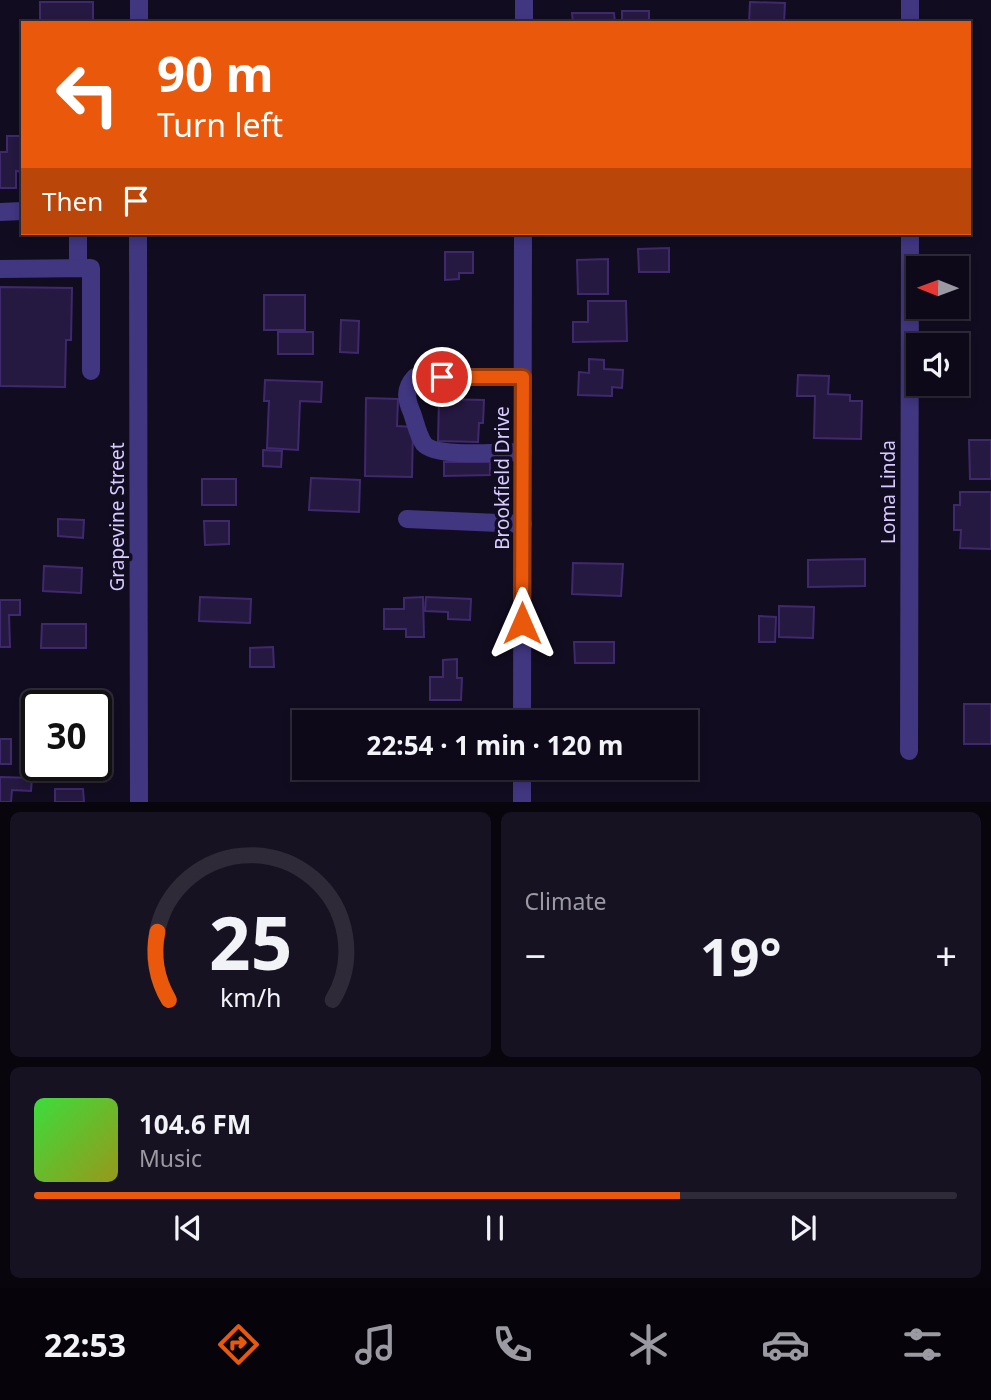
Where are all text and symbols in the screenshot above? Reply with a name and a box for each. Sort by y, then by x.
text: 90 m [157,40,274,106]
icon: left [42,49,133,140]
text: Turn left [157,103,283,146]
icon: arrive [117,182,155,220]
text: Then [42,183,103,219]
north arrow [906,256,970,318]
map controls [906,256,969,396]
button: sound [906,333,969,396]
pin [412,347,472,407]
icon: arrive [423,358,461,396]
street label: Brookfield Drive [489,406,515,550]
street label: Loma Linda [875,440,901,544]
street label: Grapevine Street [104,442,130,591]
position arrow [485,586,559,660]
speed limit sign: 30 [21,690,112,781]
text: 22:54 · 1 min · 120 m [367,727,623,763]
text: Climate [525,885,607,917]
text: 25 [209,893,292,992]
text: 19° [700,920,782,991]
text: − [525,929,546,981]
text: + [935,929,957,981]
text: km/h [219,980,281,1014]
text: 104.6 FM [139,1106,251,1142]
text: Music [139,1142,202,1174]
icon: previous [169,1209,207,1247]
icon: pause [476,1209,514,1247]
icon: next [784,1209,822,1247]
icon: directions [214,1320,263,1369]
icon: music [351,1320,400,1369]
icon: phone [488,1320,537,1369]
icon: climate [624,1320,673,1369]
icon: car [761,1320,810,1369]
icon: filters [898,1320,947,1369]
text: 22:53 [44,1323,126,1366]

